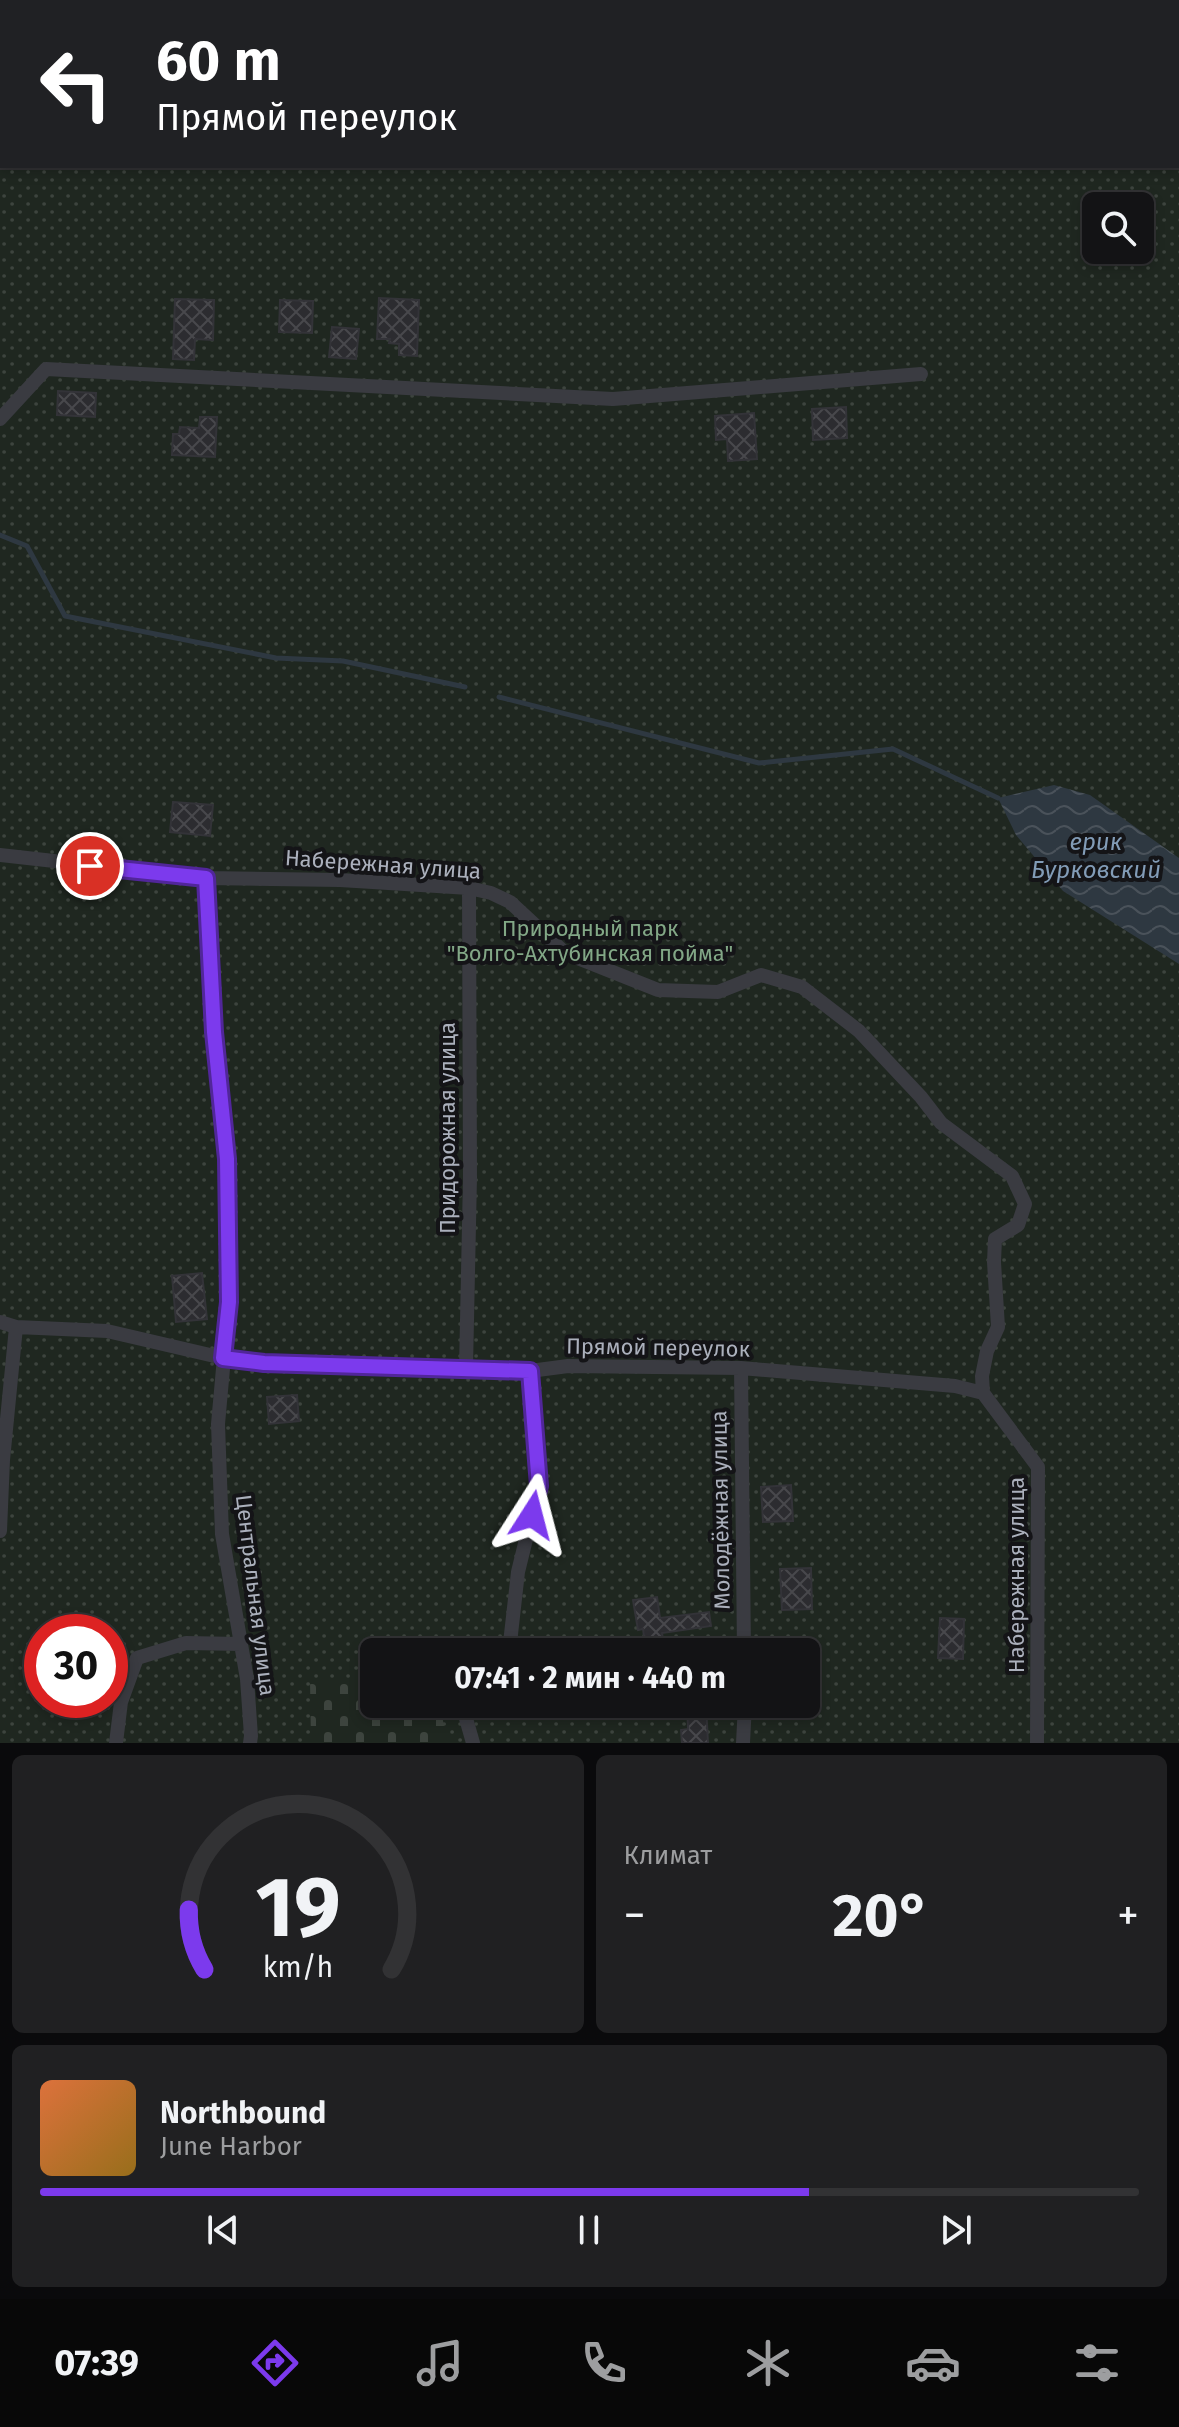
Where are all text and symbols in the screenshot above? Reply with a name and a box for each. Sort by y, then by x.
text: 60 m [156,28,281,95]
icon: left [24,32,128,136]
text: Прямой переулок [156,96,457,140]
map controls [1082,192,1154,264]
button: search [1082,192,1154,264]
water label: ерик Бурковский [1031,828,1161,884]
pin [56,832,124,900]
icon: arrive [68,844,112,888]
street label: Набережная улица [284,844,482,885]
park label: Природный парк "Волго-Ахтубинская пойма" [447,915,733,967]
street label: Придорожная улица [434,1022,461,1234]
street label: Прямой переулок [566,1332,751,1363]
street label: Молодёжная улица [705,1410,736,1610]
position arrow [490,1473,574,1557]
street label: Набережная улица [1003,1477,1030,1673]
street label: Центральная улица [230,1493,281,1697]
speed limit sign: 30 [24,1614,128,1718]
text: 07:41 · 2 мин · 440 m [454,1660,726,1696]
text: Климат [624,1840,712,1871]
text: 19 [255,1858,340,1958]
text: 20° [833,1880,930,1952]
text: − [624,1889,646,1942]
text: + [1117,1889,1139,1942]
text: km/h [262,1950,333,1985]
text: Northbound [160,2095,326,2131]
text: June Harbor [160,2131,302,2162]
icon: previous [201,2208,245,2252]
icon: pause [567,2208,611,2252]
icon: next [934,2208,978,2252]
icon: directions [247,2335,303,2391]
icon: music [412,2335,468,2391]
icon: phone [576,2335,632,2391]
icon: climate [740,2335,796,2391]
icon: car [905,2335,961,2391]
icon: filters [1069,2335,1125,2391]
text: 07:39 [54,2341,139,2385]

